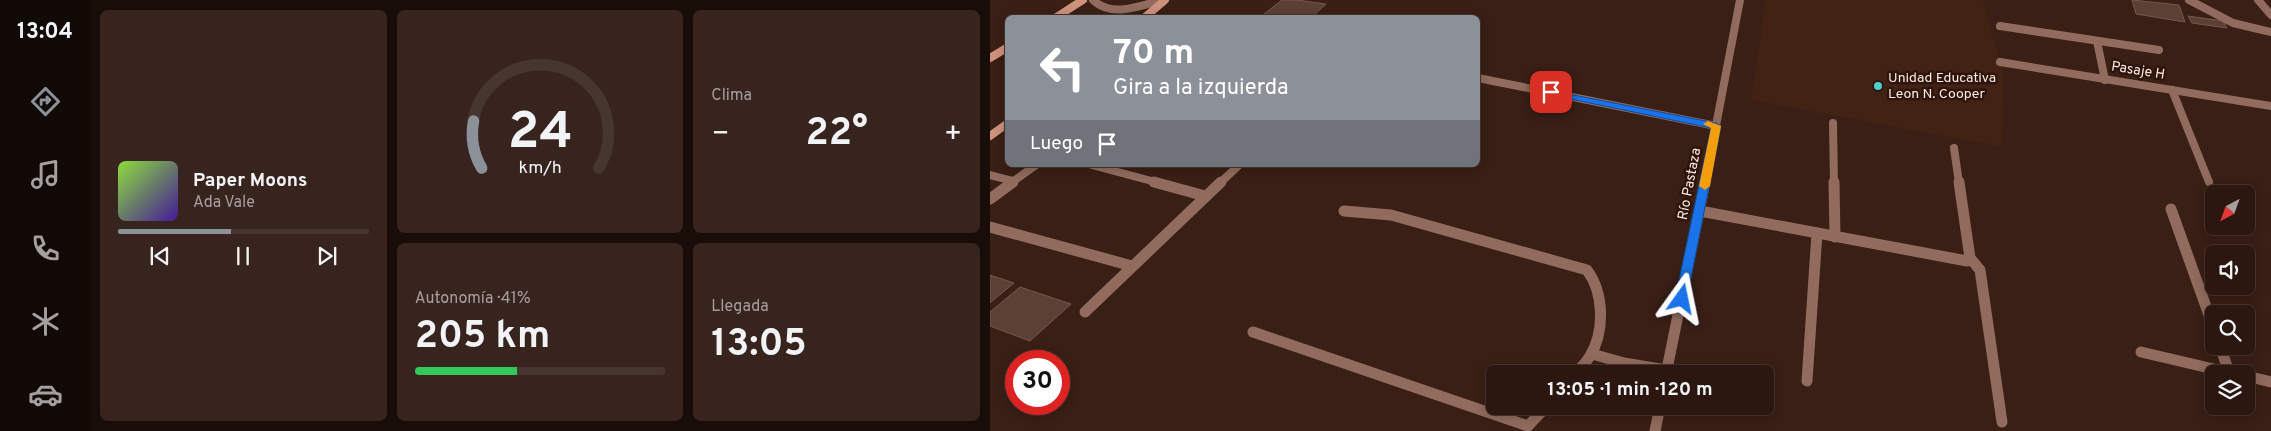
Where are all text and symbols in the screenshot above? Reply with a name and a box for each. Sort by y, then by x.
text: 13:04 [17,19,73,46]
text: 70 m [1113,32,1194,76]
icon: left [1030,35,1095,100]
street label: Pasaje H [2110,58,2166,84]
place label: Unidad Educativa Leon N. Cooper [1888,70,1996,103]
pin [1530,71,1572,113]
text: Gira a la izquierda [1113,75,1289,102]
icon: arrive [1537,78,1565,106]
marker: Unidad Educativa Leon N. Cooper [1872,80,1884,92]
icon: directions [28,84,63,119]
text: Clima [711,86,752,106]
text: 24 [507,101,573,167]
text: 22° [806,110,868,159]
text: − [711,117,729,153]
text: + [944,117,962,153]
icon: arrive [1093,130,1121,158]
text: Luego [1030,132,1083,156]
street label: Río Pastaza [1675,146,1705,222]
icon: music [28,157,63,192]
text: km/h [518,157,562,180]
text: Paper Moons [193,169,307,193]
north arrow [2205,185,2255,235]
map controls [2205,185,2255,415]
text: Ada Vale [193,193,255,213]
icon: phone [28,231,63,266]
icon: previous [146,242,174,270]
icon: pause [229,242,257,270]
icon: next [313,242,341,270]
button: sound [2205,245,2255,295]
position arrow [1655,272,1707,324]
text: Autonomía · 41% [415,289,531,309]
text: Llegada [711,297,769,317]
icon: climate [28,304,63,339]
button: search [2205,305,2255,355]
text: 205 km [415,313,550,362]
text: 13:05 [711,321,807,370]
speed limit sign: 30 [1005,350,1070,415]
button: layers [2205,365,2255,415]
icon: car [28,377,63,412]
text: 13:05 · 1 min · 120 m [1547,378,1713,402]

